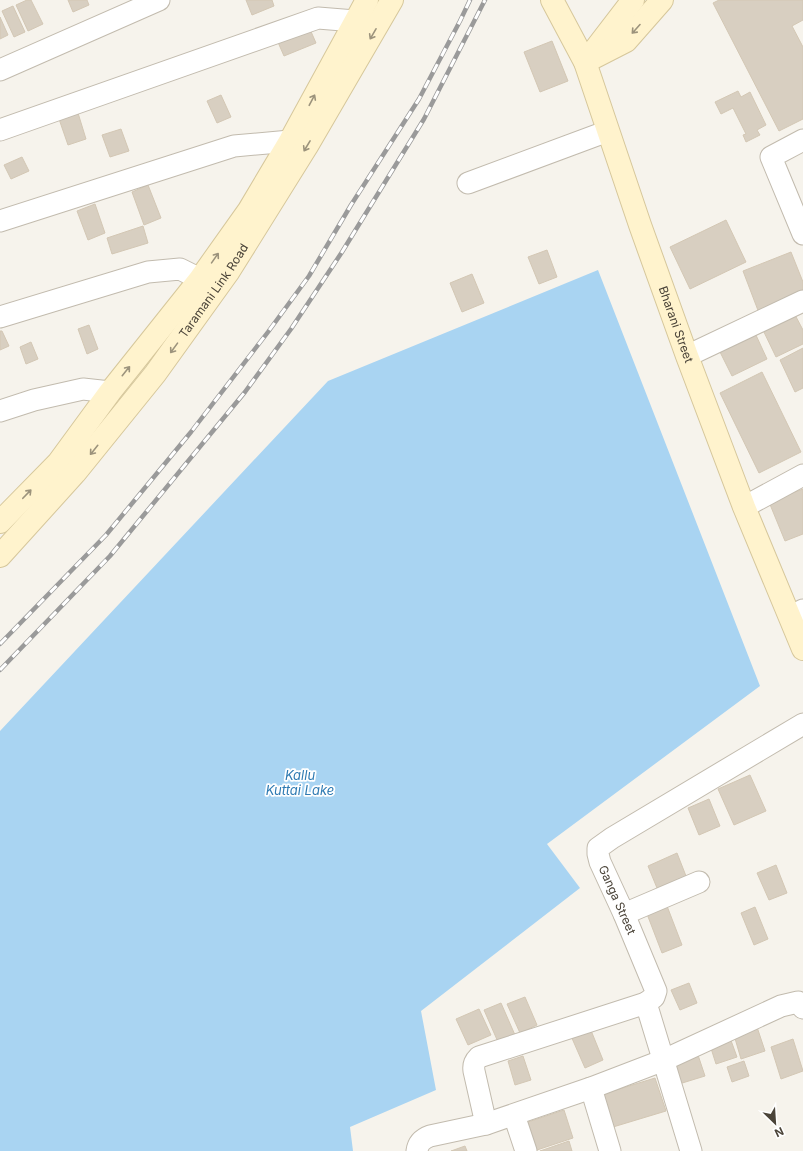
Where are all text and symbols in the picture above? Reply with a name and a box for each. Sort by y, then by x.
one-way arrow [632,24,641,34]
one-way arrow [368,28,376,40]
one-way arrow [309,94,317,106]
one-way arrow [303,140,311,151]
street label: Taramani Link Road [175,241,251,341]
one-way arrow [211,253,219,264]
street label: Bharani Street [656,284,697,365]
one-way arrow [170,342,178,353]
one-way arrow [122,366,131,377]
one-way arrow [89,445,98,456]
one-way arrow [22,489,32,499]
water label: Kallu Kuttai Lake [266,767,334,798]
street label: Ganga Street [596,863,639,937]
north arrow [755,1103,795,1143]
text: N [772,1124,786,1140]

